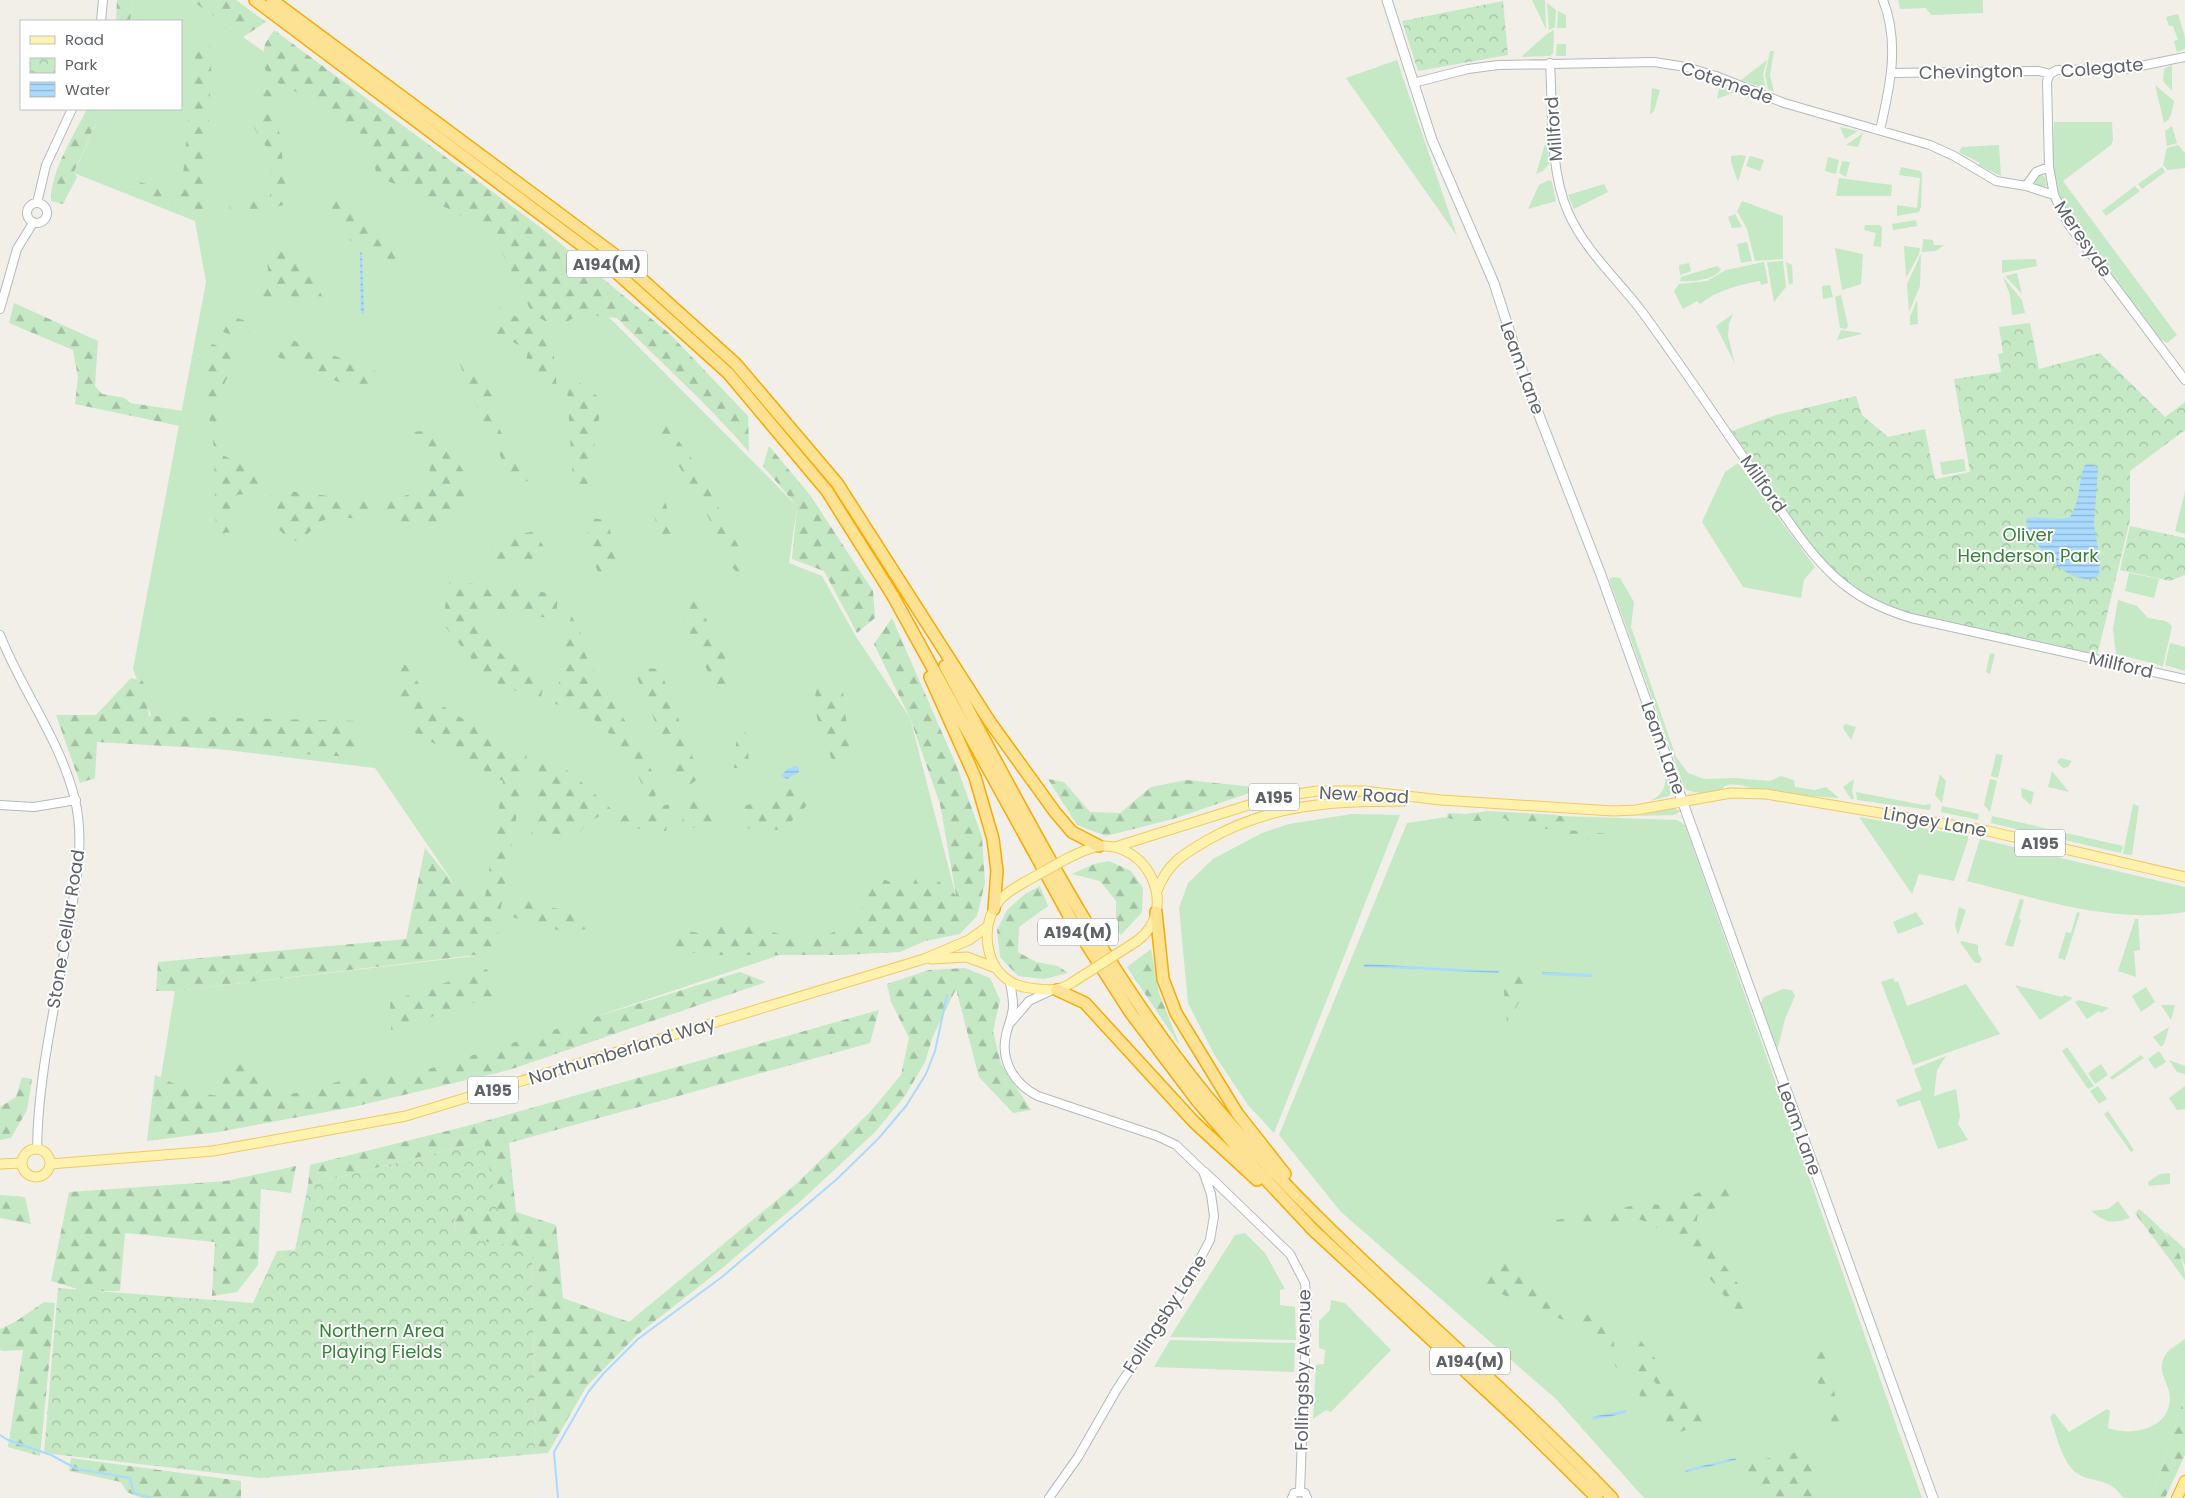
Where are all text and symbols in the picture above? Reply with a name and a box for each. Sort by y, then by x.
legend [20,20,182,110]
text: Road [65,29,104,50]
street label: Colegate [2059,51,2144,84]
text: Park [65,54,97,75]
street label: Cotemede [1678,55,1777,110]
street label: Chevington [1919,58,2023,85]
text: Water [65,79,111,100]
street label: Millford [1539,96,1568,162]
street label: Meresyde [2049,196,2118,282]
road number: A194(M) [567,250,647,278]
street label: Leam Lane [1494,318,1551,418]
street label: Millford [1734,450,1792,518]
park label: Oliver Henderson Park [1958,522,2099,568]
street label: Millford [2087,645,2156,684]
street label: Leam Lane [1635,698,1692,798]
street label: New Road [1318,780,1410,809]
road number: A195 [1249,784,1299,810]
street label: Lingey Lane [1881,800,1989,843]
road number: A195 [2015,830,2065,856]
street label: Stone Cellar Road [41,848,90,1010]
road number: A194(M) [1038,919,1118,946]
street label: Northumberland Way [525,1010,718,1091]
road number: A195 [468,1076,518,1104]
street label: Leam Lane [1771,1079,1828,1179]
street label: Follingsby Lane [1117,1250,1212,1378]
street label: Follingsby Avenue [1289,1289,1316,1451]
park label: Northern Area Playing Fields [319,1318,445,1364]
road number: A194(M) [1430,1348,1510,1374]

